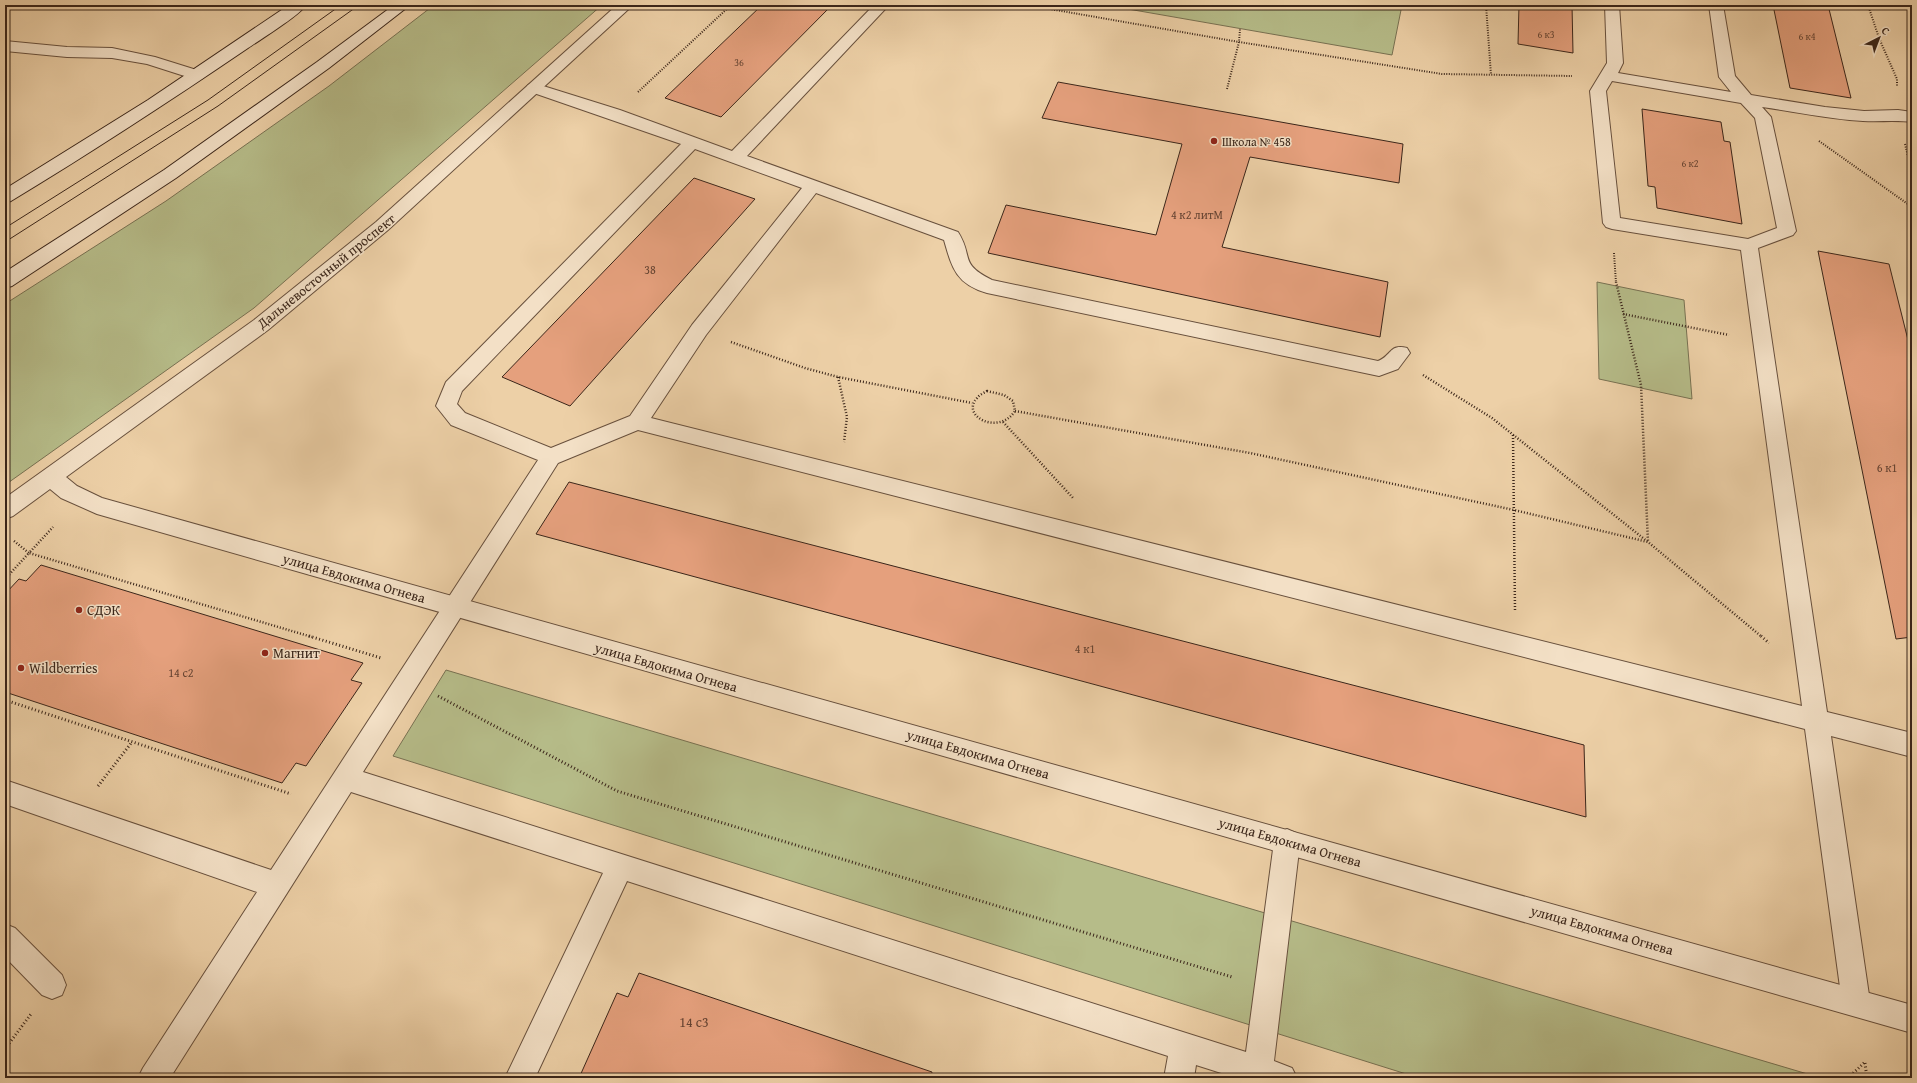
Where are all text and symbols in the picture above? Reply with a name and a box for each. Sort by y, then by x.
north arrow [1859,18,1899,58]
text: С [1878,23,1893,39]
house number: 6 к3 [1537,27,1555,42]
house number: 6 к4 [1798,29,1816,44]
house number: 36 [734,55,744,70]
place label: Школа № 458 [1222,133,1291,150]
marker: Школа № 458 [1209,136,1219,146]
house number: 6 к2 [1681,156,1699,171]
house number: 4 к2 литМ [1171,206,1223,223]
street label: Дальневосточный проспект [252,209,400,334]
house number: 38 [644,261,656,278]
house number: 6 к1 [1877,459,1897,476]
street label: улица Евдокима Огнева [279,548,428,608]
place label: СДЭК [87,600,121,620]
marker: СДЭК [74,605,84,615]
street label: улица Евдокима Огнева [591,637,740,697]
house number: 4 к1 [1075,640,1095,657]
place label: Магнит [273,643,320,663]
marker: Магнит [260,648,270,658]
place label: Wildberries [29,658,98,678]
marker: Wildberries [16,663,26,673]
house number: 14 с2 [168,664,194,681]
street label: улица Евдокима Огнева [903,724,1052,784]
street label: улица Евдокима Огнева [1215,812,1364,872]
street label: улица Евдокима Огнева [1527,900,1676,960]
house number: 14 с3 [679,1012,709,1032]

